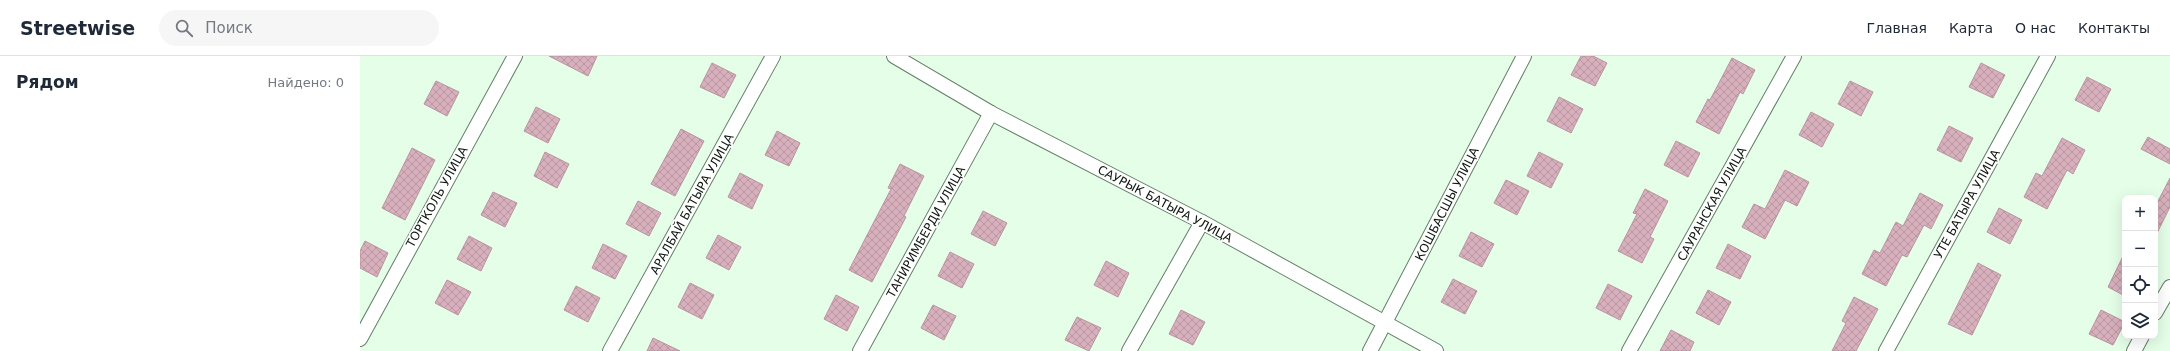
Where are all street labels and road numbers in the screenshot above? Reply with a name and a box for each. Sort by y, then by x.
street label: АРАЛБАЙ БАТЫРА УЛИЦА [647,130,737,277]
street label: ТОРТКОЛЬ УЛИЦА [403,143,471,251]
street label: КОШБАСШЫ УЛИЦА [1412,144,1482,263]
street label: САУРАНСКАЯ УЛИЦА [1675,144,1750,264]
street label: УТЕ БАТЫРА УЛИЦА [1931,146,2003,261]
street label: САУРЫК БАТЫРА УЛИЦА [1095,162,1235,246]
street label: ТАНИРИМБЕРДИ УЛИЦА [883,163,968,301]

